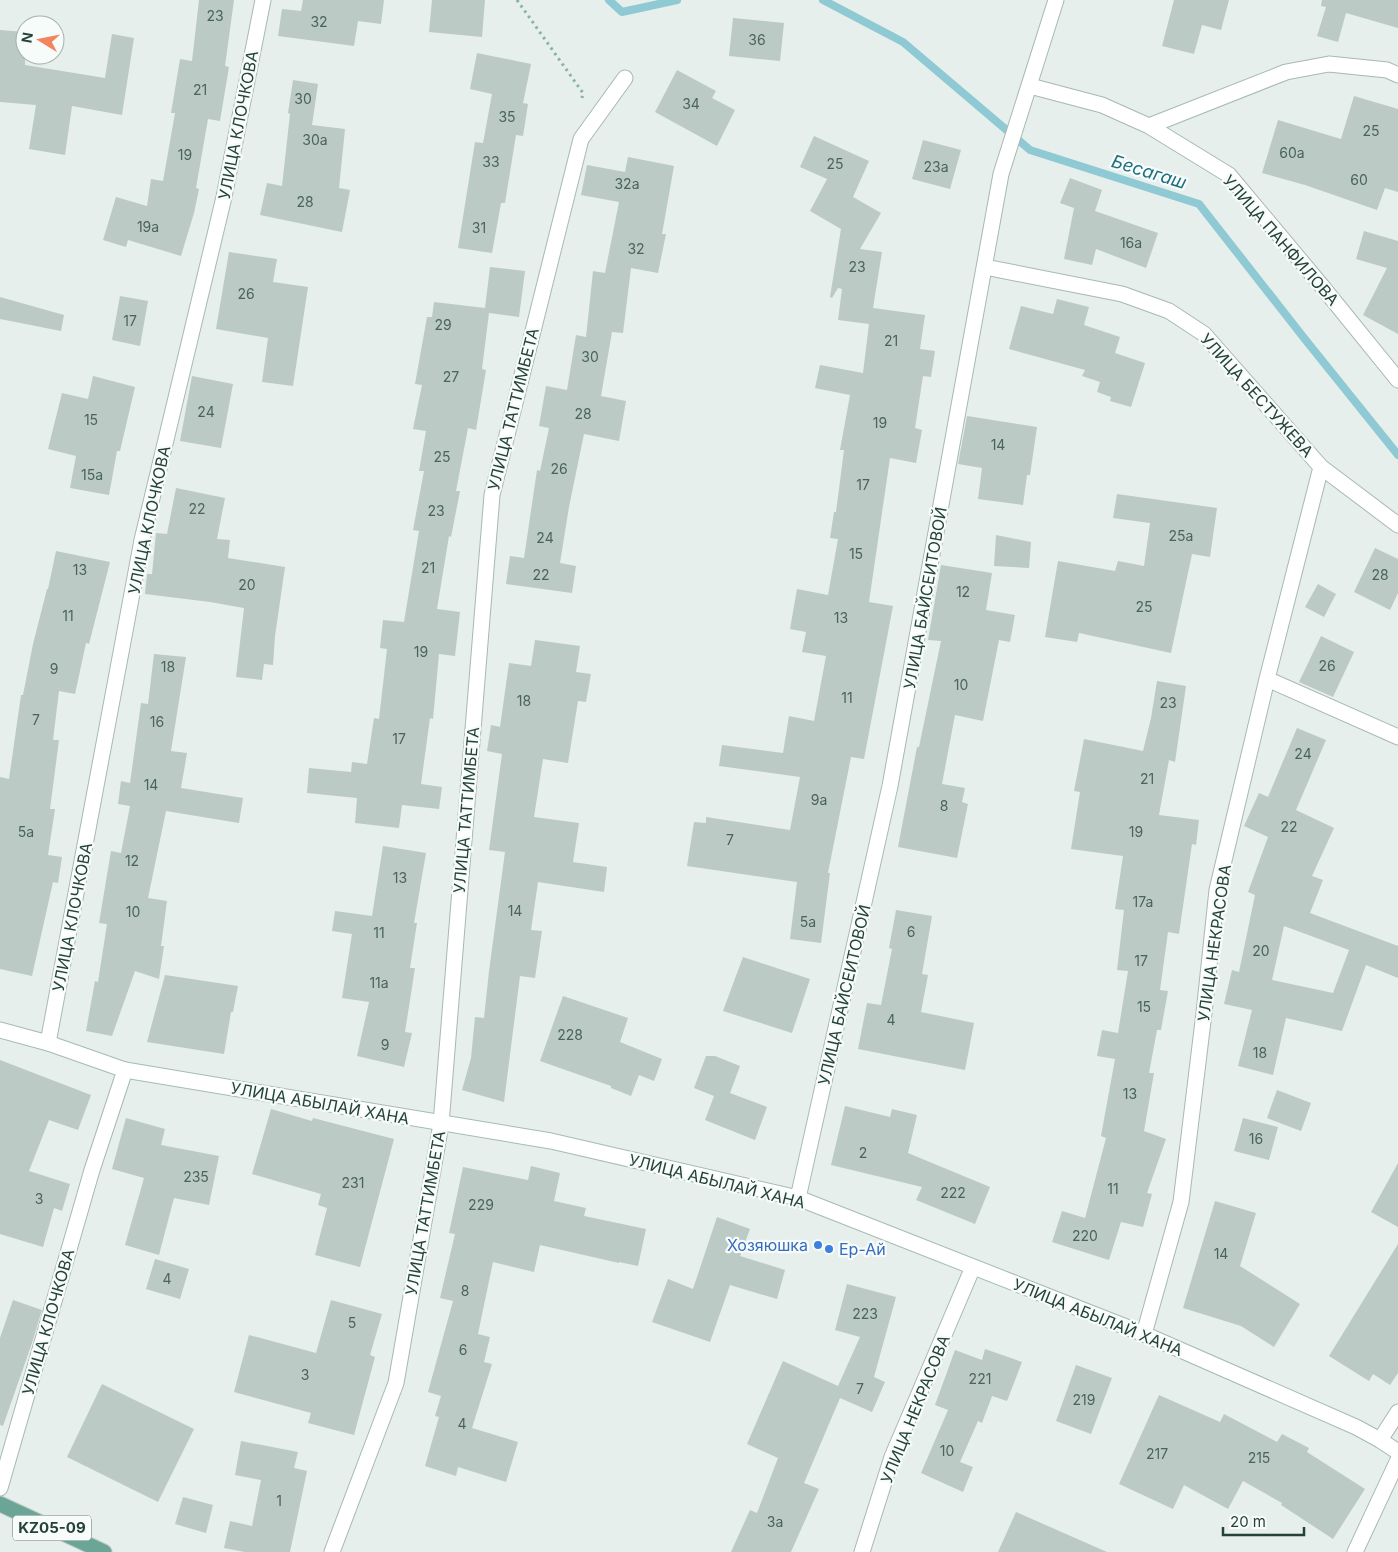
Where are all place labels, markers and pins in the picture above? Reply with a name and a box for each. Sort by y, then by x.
place label: Хозяюшка [727,1235,808,1255]
marker: Хозяюшка [812,1239,824,1251]
place label: Ер-Ай [839,1239,886,1259]
marker: Ер-Ай [823,1243,835,1255]

